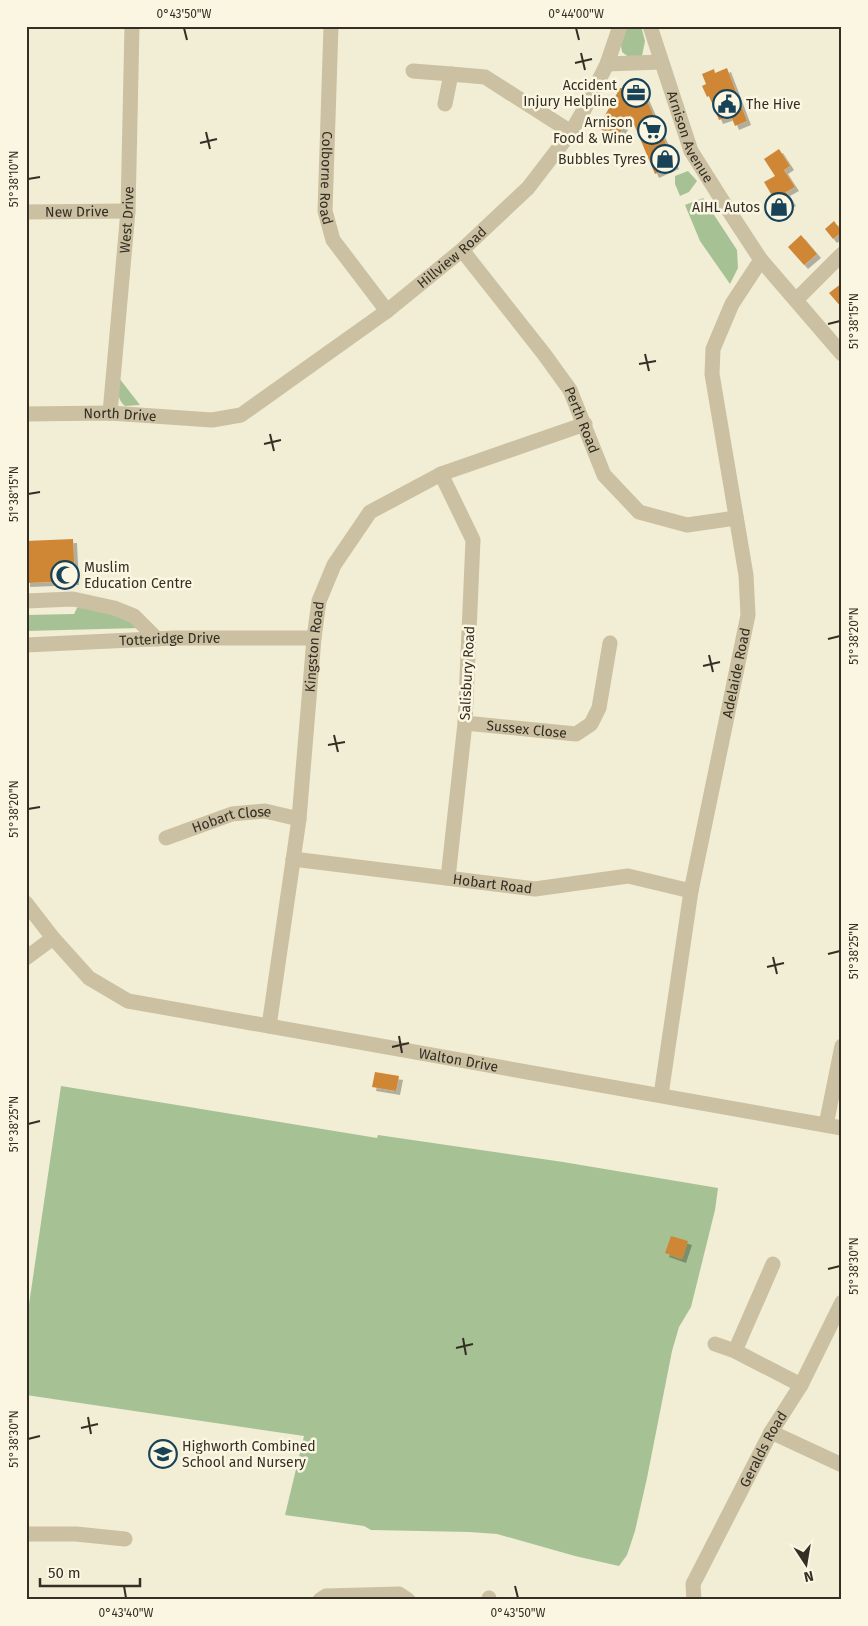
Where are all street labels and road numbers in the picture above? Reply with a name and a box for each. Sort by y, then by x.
street label: Arnison Avenue [663,89,717,186]
street label: Colborne Road [316,131,336,227]
street label: West Drive [116,186,138,254]
street label: New Drive [45,203,109,221]
street label: Hillview Road [414,223,490,292]
street label: Perth Road [561,384,602,456]
street label: North Drive [83,405,157,425]
street label: Kingston Road [302,600,328,693]
street label: Salisbury Road [457,625,478,721]
street label: Adelaide Road [719,626,754,720]
street label: Totteridge Drive [119,630,220,650]
street label: Sussex Close [486,717,568,742]
street label: Hobart Close [190,803,273,837]
street label: Hobart Road [452,871,533,898]
street label: Walton Drive [417,1045,500,1076]
street label: Geralds Road [736,1408,791,1490]

